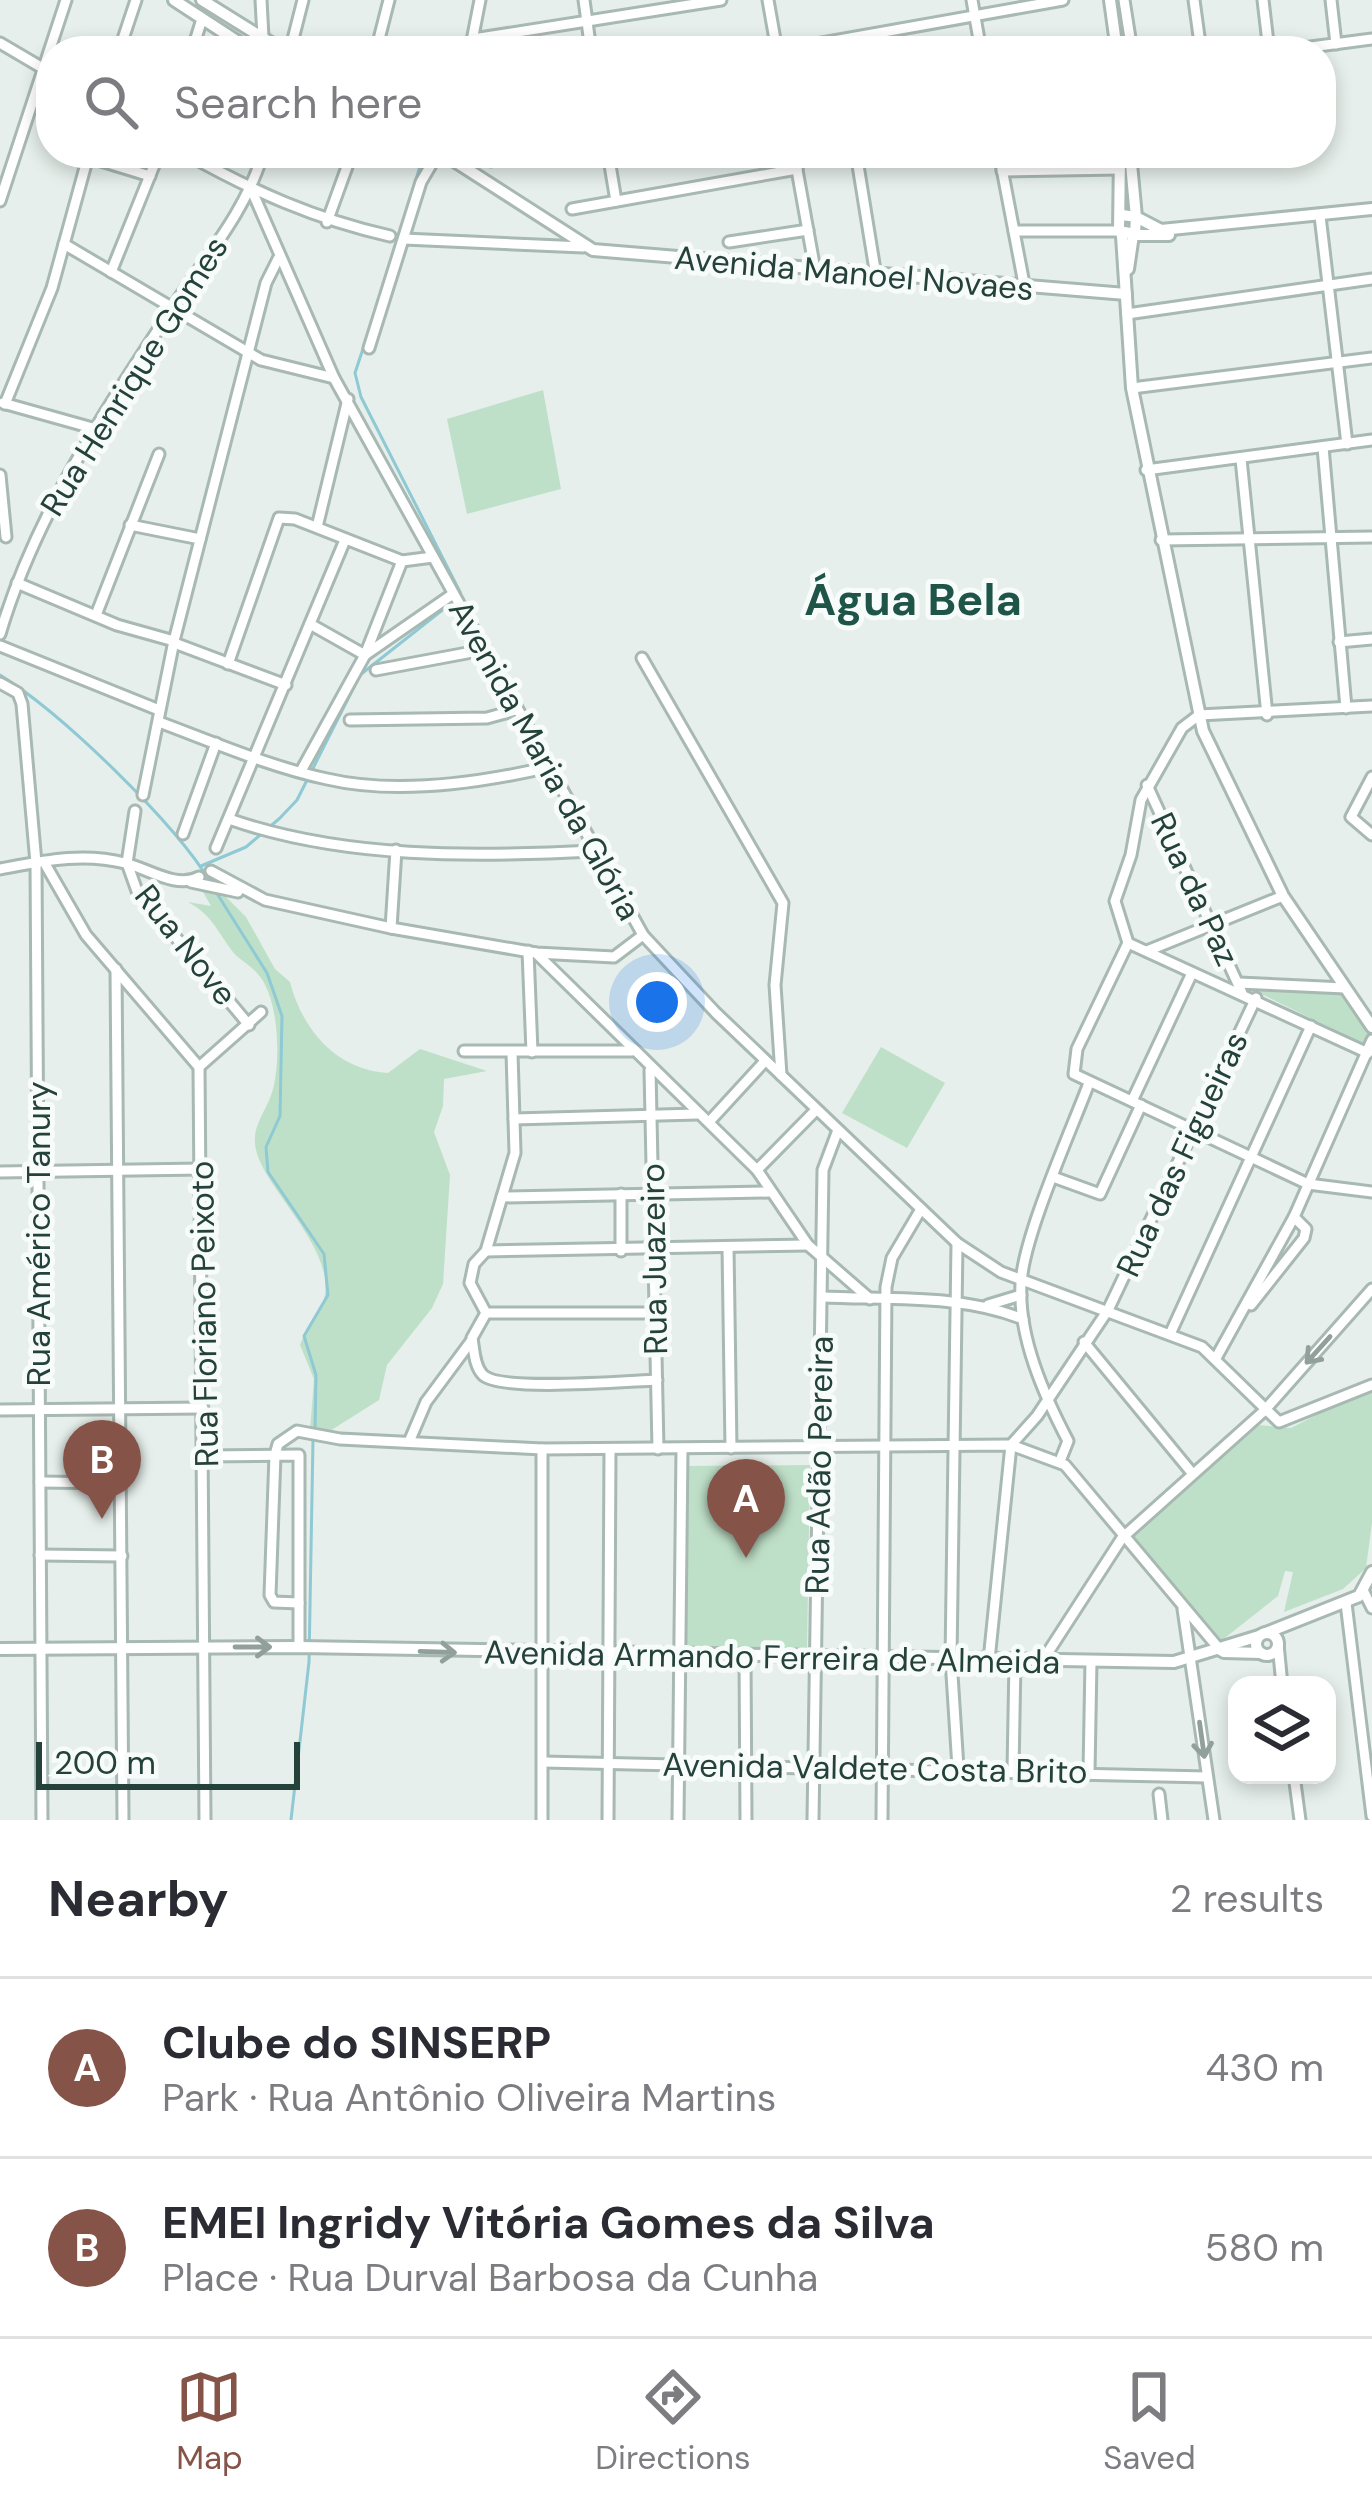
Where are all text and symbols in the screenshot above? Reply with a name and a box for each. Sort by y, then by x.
search box [36,36,1336,168]
icon: search [78,69,144,135]
text: Search here [174,73,422,132]
street label: Rua Henrique Gomes [30,228,238,524]
street label: Avenida Manoel Novaes [673,236,1035,310]
district label: Água Bela [804,570,1022,629]
street label: Avenida Maria da Glória [439,592,651,928]
street label: Rua da Paz [1141,806,1249,972]
street label: Rua Nove [125,876,247,1014]
your location [627,972,687,1032]
street label: Rua das Figueiras [1106,1025,1258,1283]
street label: Rua Américo Tanury [17,1081,60,1387]
street label: Rua Floriano Peixoto [180,1160,228,1468]
street label: Rua Juazeiro [631,1163,677,1355]
one-way arrow [1305,1334,1332,1365]
street label: Rua Adão Pereira [795,1335,843,1595]
pin: B [63,1420,141,1519]
pin: A [707,1459,785,1558]
street label: Avenida Armando Ferreira de Almeida [483,1630,1061,1684]
one-way arrow [233,1636,272,1658]
one-way arrow [418,1641,457,1664]
map controls [1228,1676,1336,1784]
button: layers [1228,1676,1336,1784]
one-way arrow [1191,1720,1214,1759]
scale bar [36,1736,300,1789]
text: 200 m [54,1741,156,1784]
street label: Avenida Valdete Costa Brito [662,1743,1088,1793]
text: Nearby [48,1865,229,1932]
text: 2 results [1170,1873,1324,1924]
text: Clube do SINSERP [162,2013,551,2072]
text: A [73,2042,101,2093]
text: 430 m [1205,2042,1324,2093]
text: Park · Rua Antônio Oliveira Martins [162,2072,776,2123]
text: EMEI lngridy Vitória Gomes da Silva [162,2193,935,2252]
text: B [75,2222,99,2273]
text: 580 m [1205,2222,1324,2273]
text: Place · Rua Durval Barbosa da Cunha [162,2252,818,2303]
tab: Map [176,2364,243,2479]
tab: Directions [595,2364,751,2479]
tab: Saved [1103,2364,1196,2479]

